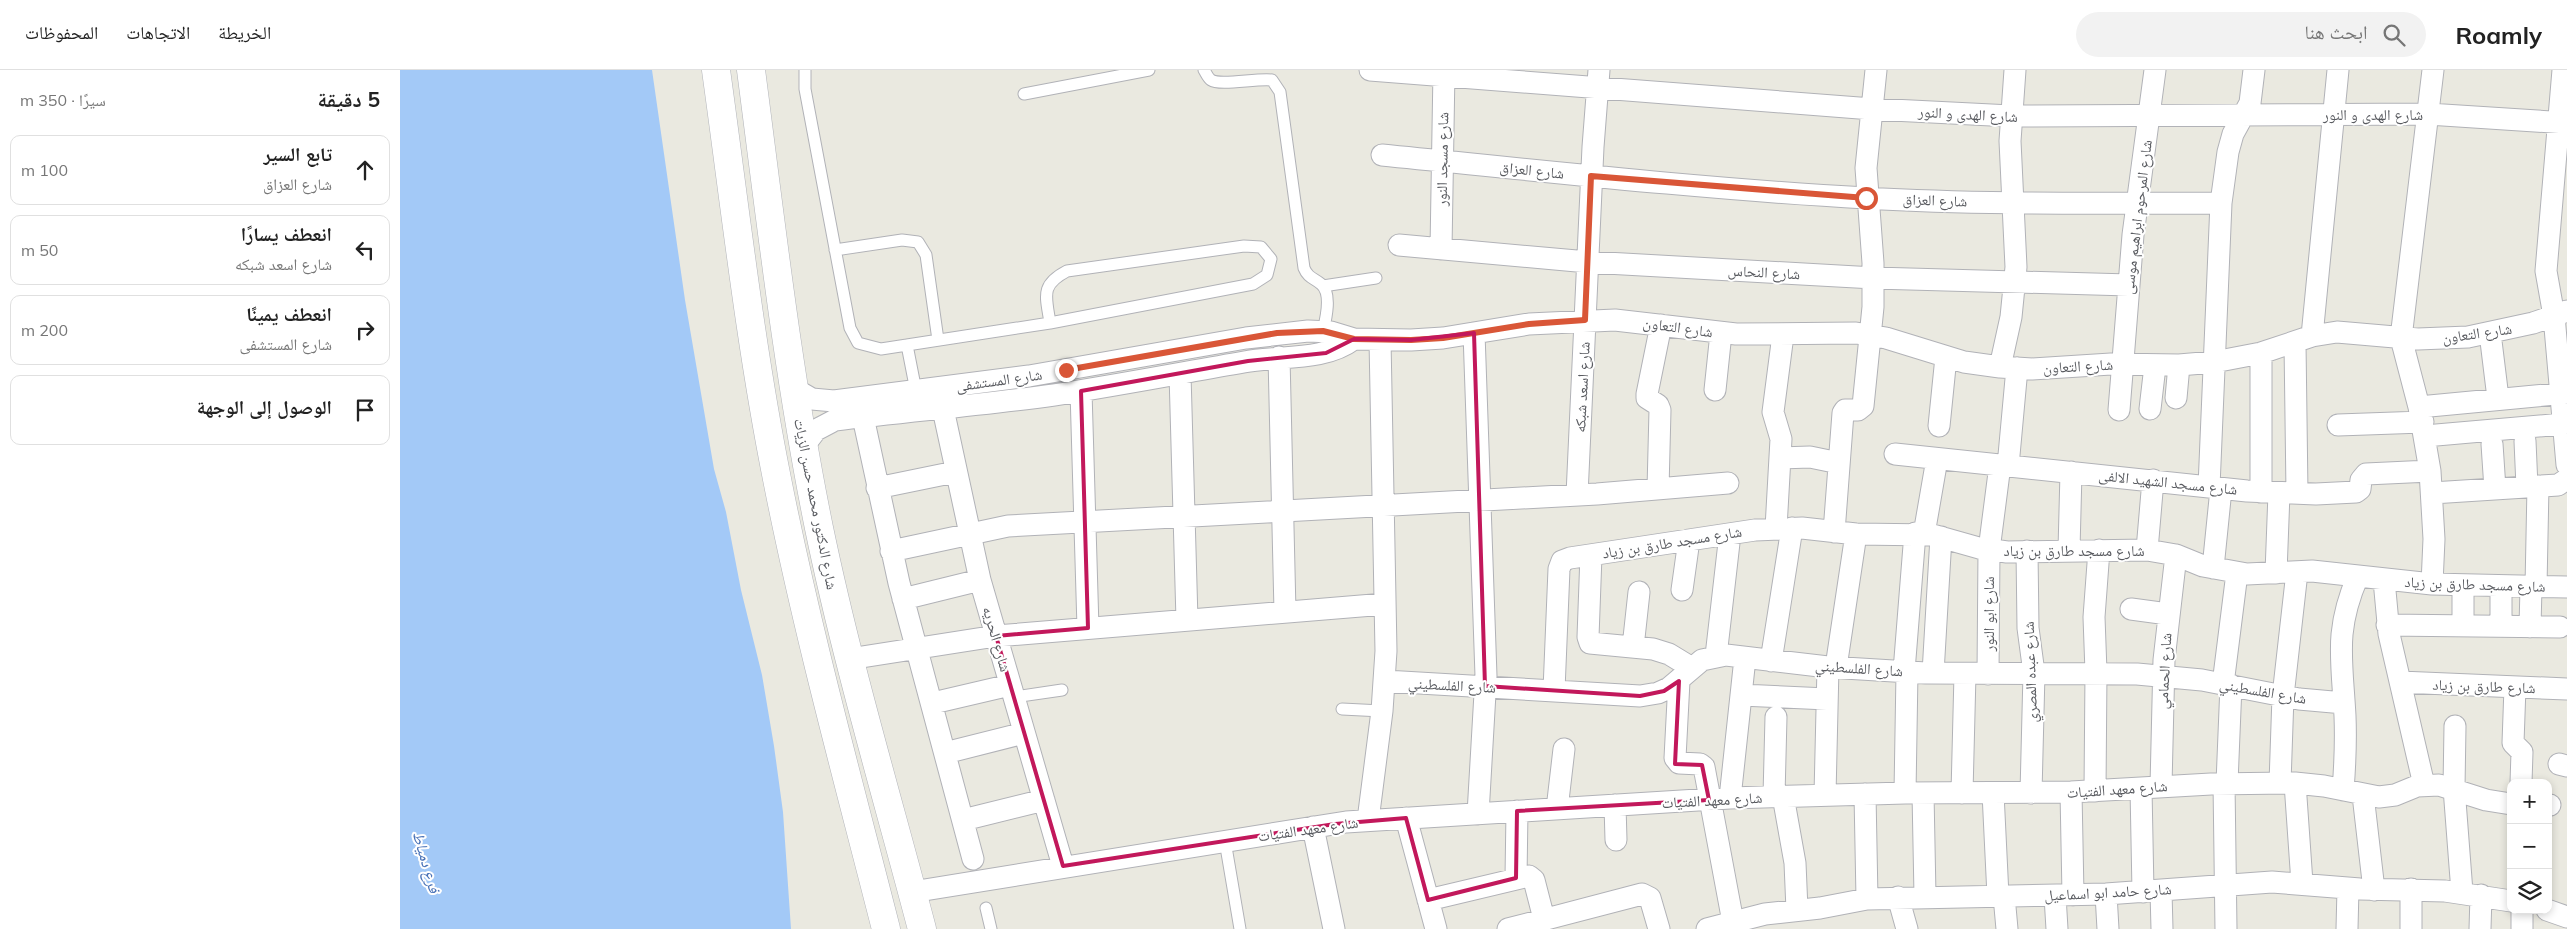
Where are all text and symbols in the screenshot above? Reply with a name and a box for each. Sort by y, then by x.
search box [2076,12,2426,57]
text: ابحث هنا [2305,20,2368,44]
text: Roamly [2456,20,2542,50]
text: المحفوظات [25,21,98,44]
text: الاتجاهات [126,21,190,44]
text: الخريطة [218,21,271,44]
icon: search [2380,21,2408,49]
text: 5 دقيقة [318,86,380,112]
text: سيرًا · 350 m [20,90,106,110]
street label: شارع الهدى و النور [1916,102,2019,127]
street label: شارع الهدى و النور [2322,105,2423,125]
street label: شارع مسجد النور [1432,112,1453,207]
street label: شارع المرحوم ابراهيم موسى [2118,139,2157,295]
text: تابع السير [263,142,332,166]
icon: ahead [351,156,379,184]
street label: شارع العزاق [1499,157,1565,184]
text: 100 m [21,160,68,180]
text: شارع العزاق [263,174,332,194]
route start [1855,187,1878,210]
street label: شارع العزاق [1902,189,1968,212]
text: انعطف يسارًا [241,222,332,246]
icon: left [351,236,379,264]
text: 50 m [21,240,58,260]
text: شارع اسعد شبكه [235,254,332,274]
street label: شارع النحاس [1727,261,1801,284]
text: انعطف يمينًا [246,302,332,326]
street label: شارع التعاون [1642,313,1714,342]
icon: right [351,316,379,344]
street label: شارع التعاون [2441,319,2513,348]
text: 200 m [21,320,68,340]
text: شارع المستشفى [239,334,332,354]
street label: شارع اسعد شبكه [1570,341,1595,433]
street label: شارع التعاون [2042,355,2114,378]
route end [1055,359,1078,382]
street label: شارع المستشفى [955,365,1044,396]
text: الوصول إلى الوجهة [197,395,332,419]
icon: arrive [351,396,379,424]
street label: شارع الدكتور محمد حسن الزيات [789,417,842,592]
street label: شارع مسجد الشهيد الالفى [2097,465,2239,500]
street label: شارع مسجد طارق بن زياد [1601,522,1743,563]
street label: شارع مسجد طارق بن زياد [2003,541,2145,561]
street label: شارع مسجد طارق بن زياد [2404,572,2546,597]
street label: شارع ابو النور [1979,576,1999,653]
street label: شارع الحريه [978,604,1015,674]
street label: شارع عبده المصري [2019,621,2044,723]
street label: شارع الحمامي [2153,632,2178,710]
street label: شارع الفلسطيني [1814,655,1904,683]
street label: شارع الفلسطيني [1407,673,1497,700]
street label: شارع الفلسطيني [2217,674,2308,711]
street label: شارع طارق بن زياد [2432,675,2536,698]
street label: شارع معهد الفتيات [2066,776,2168,803]
map controls [2507,779,2552,914]
button: + [2507,779,2552,824]
street label: شارع معهد الفتيات [1661,788,1763,813]
street label: شارع معهد الفتيات [1257,813,1360,846]
button: − [2507,824,2552,869]
water label: فرع دمياط [408,829,446,896]
button: layers [2507,869,2552,914]
street label: شارع حامد ابو اسماعيل [2044,879,2172,906]

